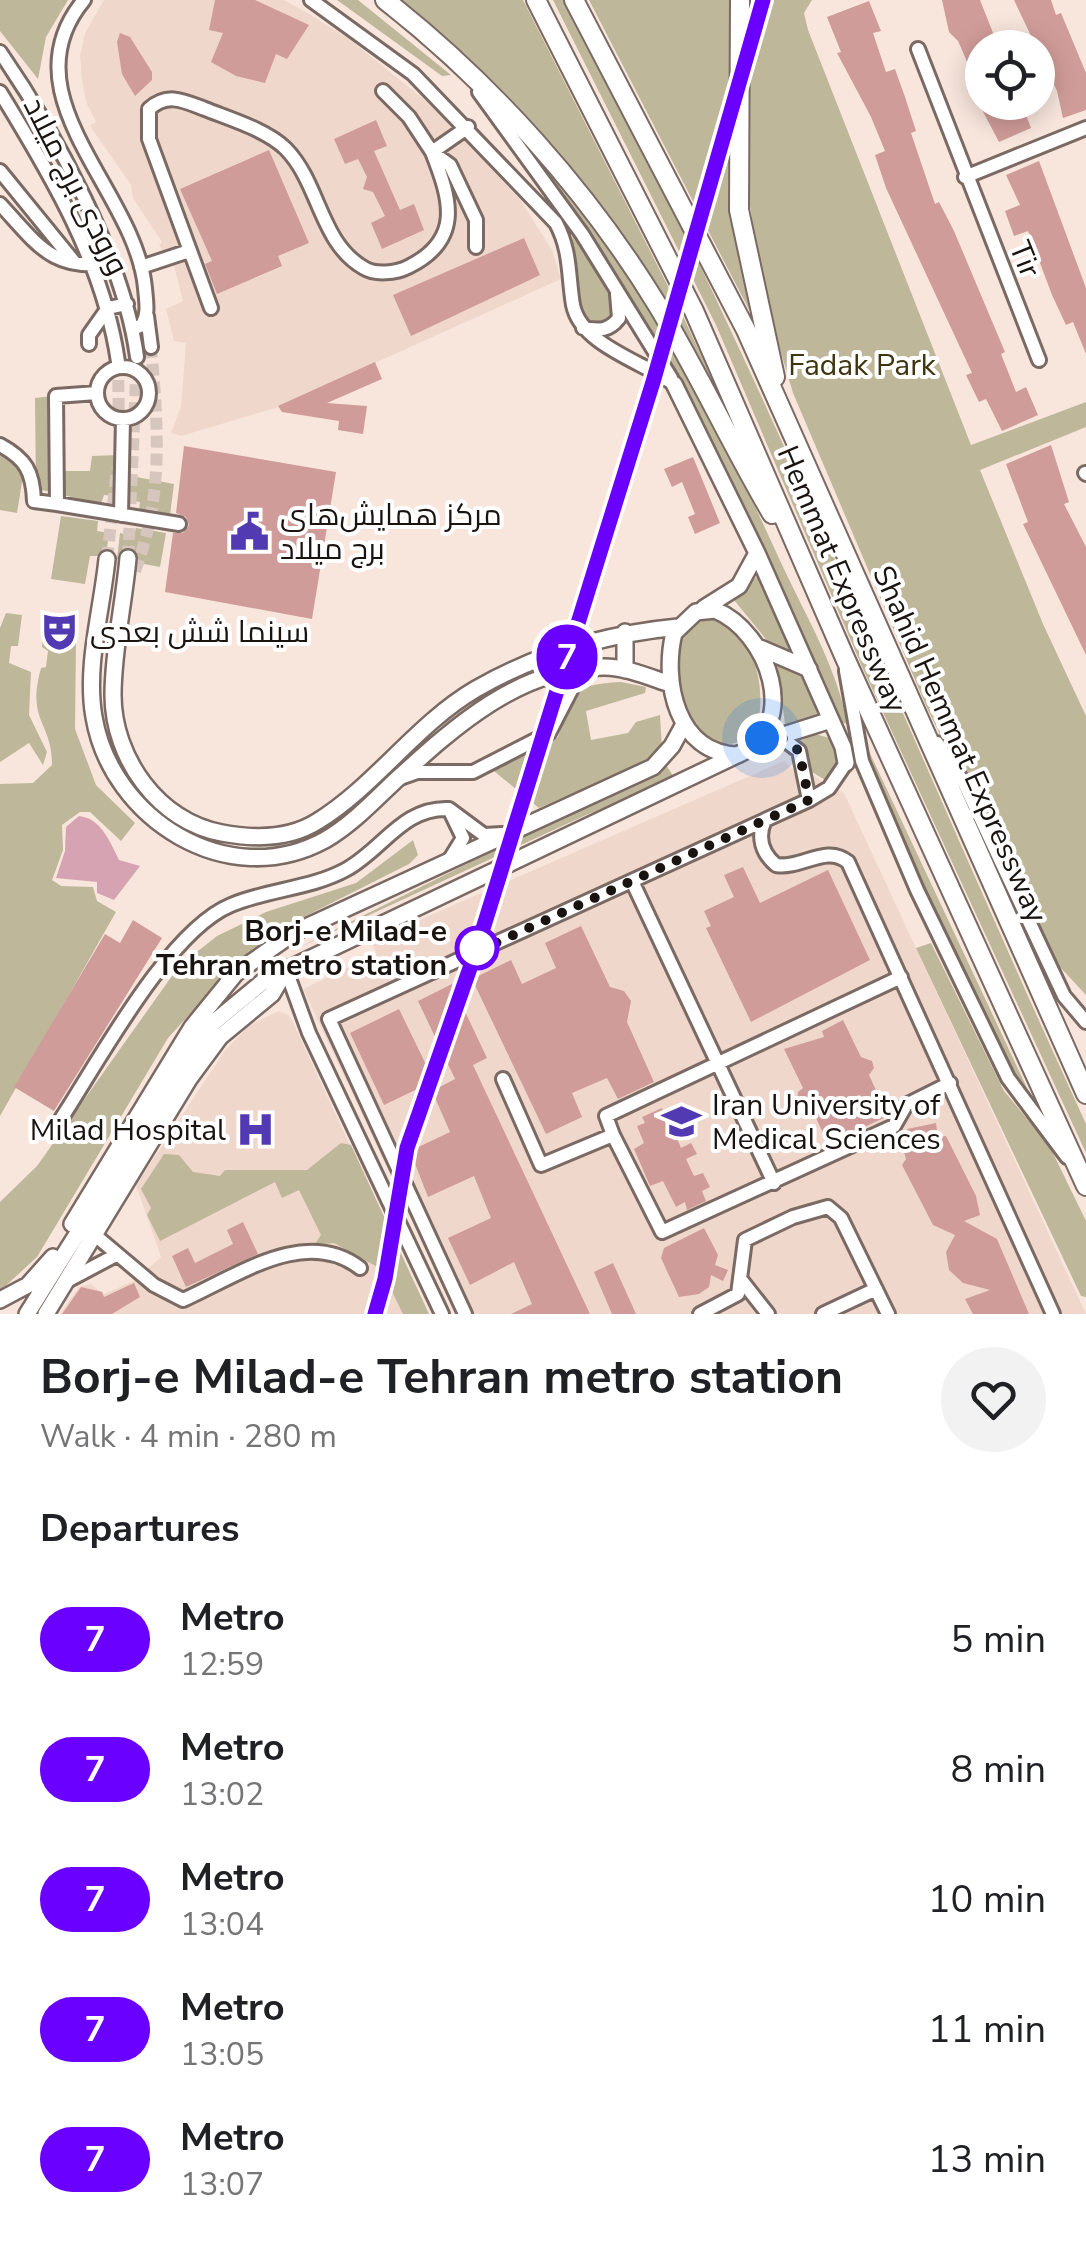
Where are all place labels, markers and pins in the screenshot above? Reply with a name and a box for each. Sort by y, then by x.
place label: مرکز همایش‌های برج میلاد [280,495,502,570]
public building icon: مرکز همایش‌های برج میلاد [229,511,271,553]
theatre icon: سینما شش بعدی [39,611,81,653]
place label: سینما شش بعدی [90,612,309,653]
place label: Borj-e Milad-e Tehran metro station [156,911,447,986]
marker: Borj-e Milad-e Tehran metro station [456,927,498,969]
place label: Iran University of Medical Sciences [712,1085,941,1160]
school or university icon: Iran University of Medical Sciences [661,1101,703,1143]
hospital icon: Milad Hospital [235,1109,277,1151]
place label: Milad Hospital [30,1110,226,1151]

